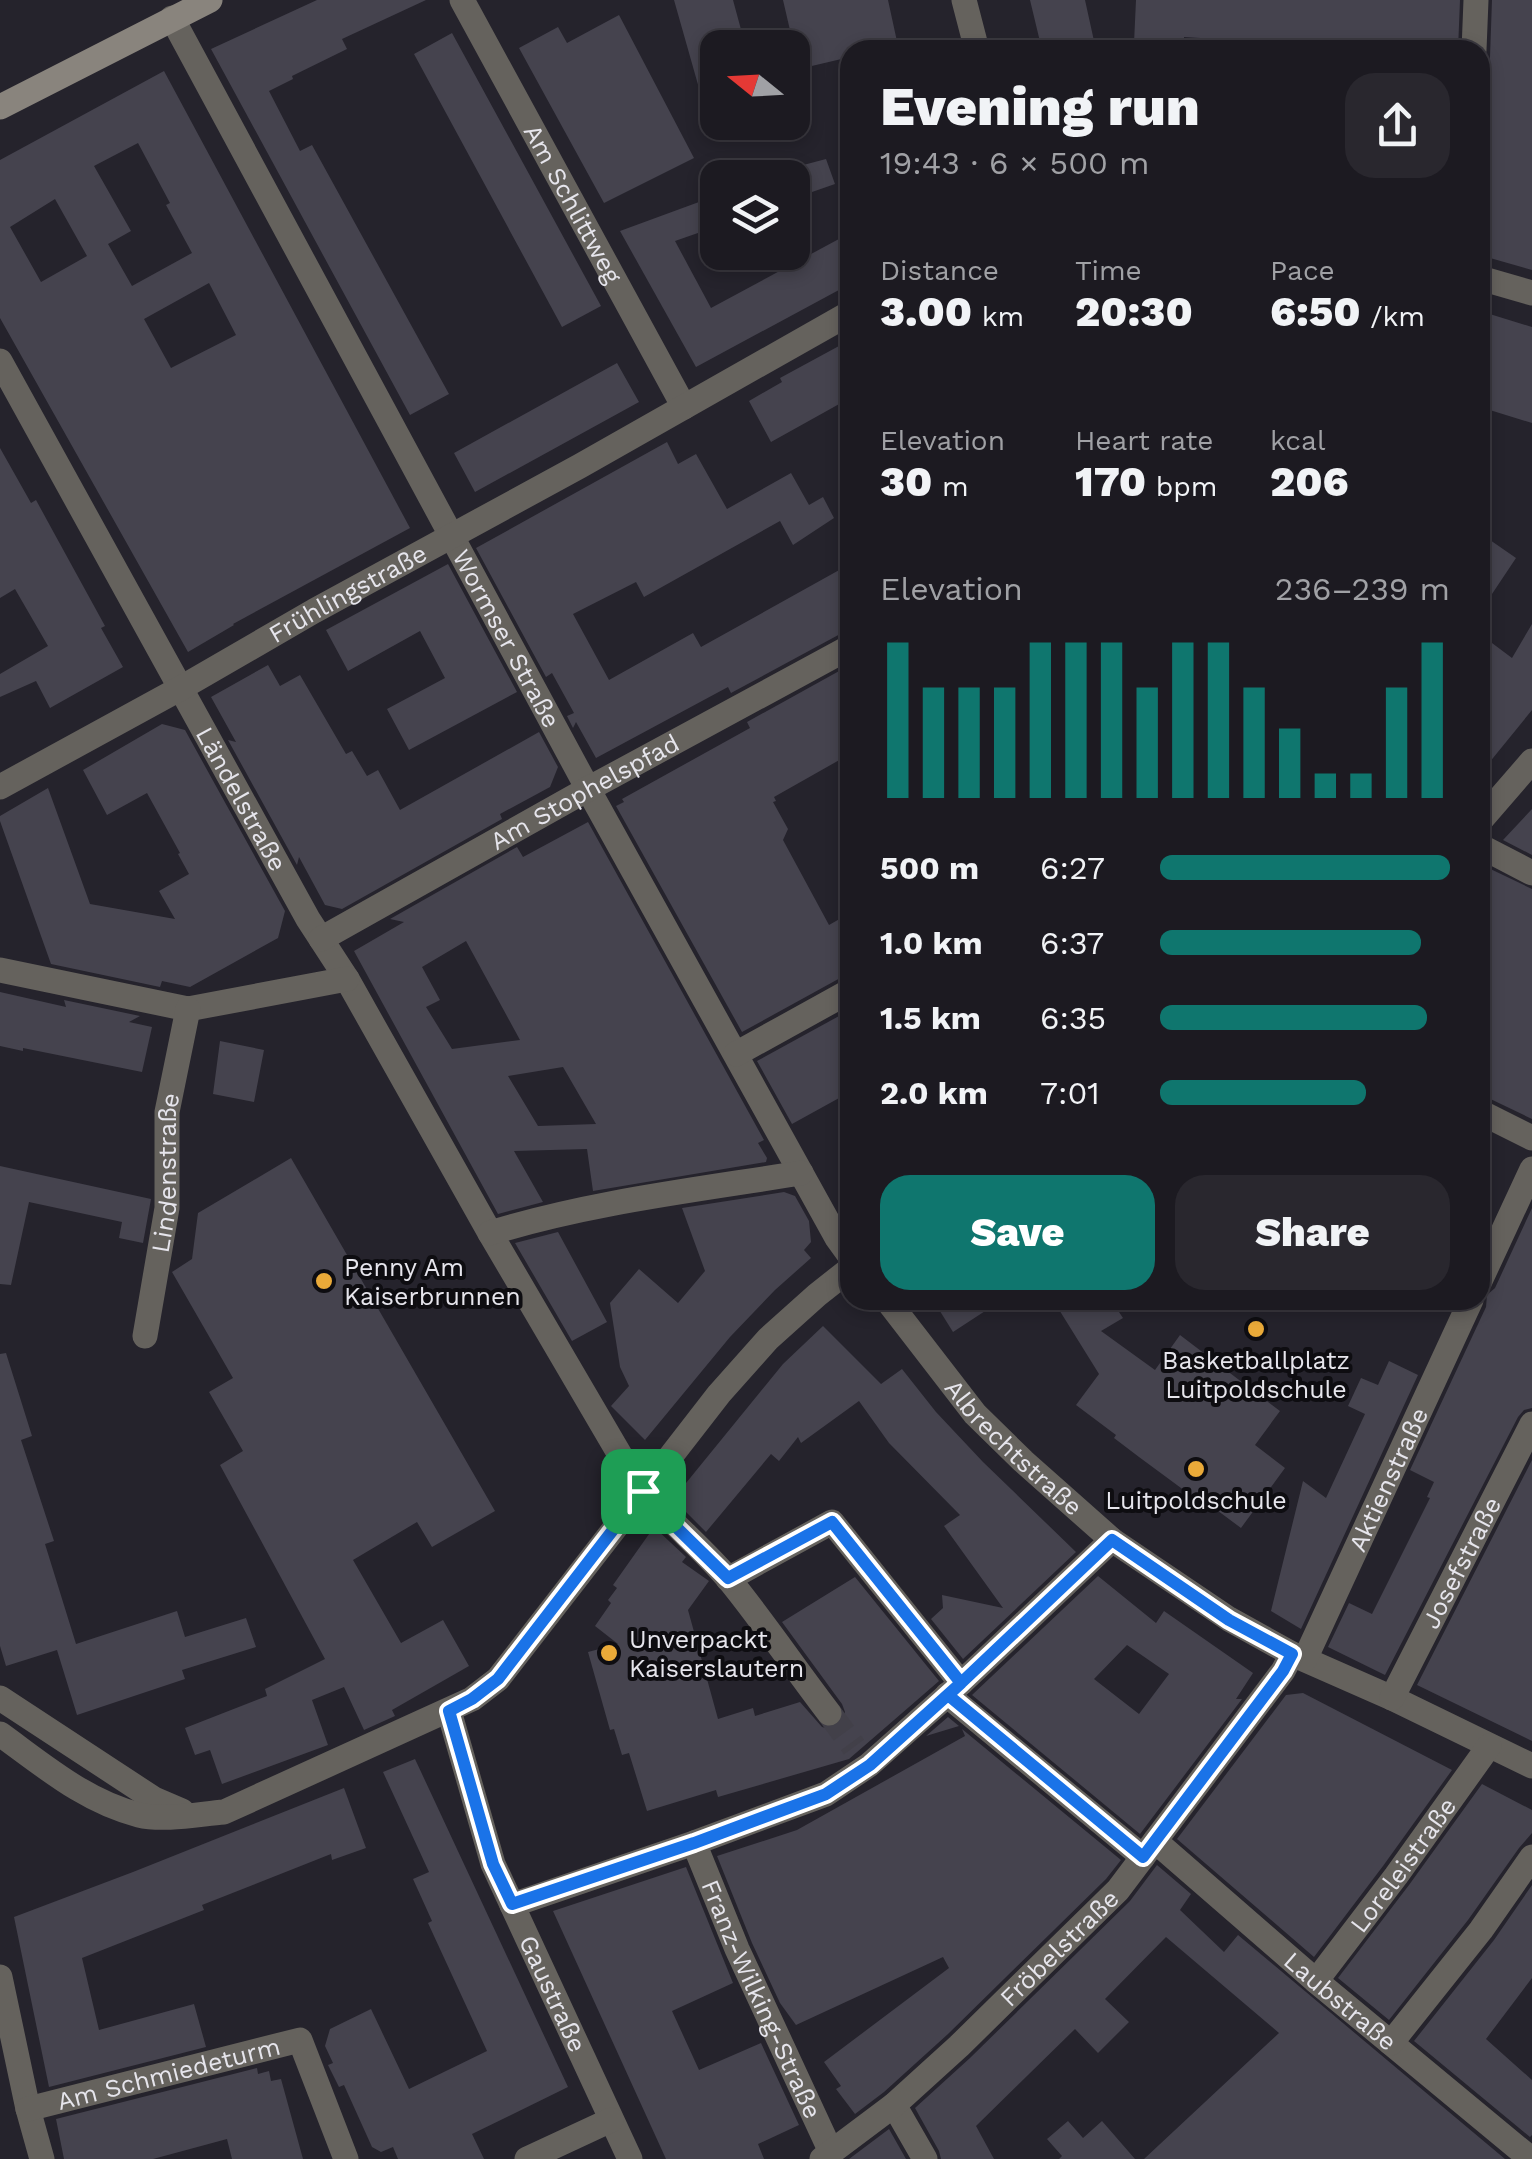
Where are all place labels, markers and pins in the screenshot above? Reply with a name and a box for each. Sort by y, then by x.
place label: Penny Am Kaiserbrunnen [344,1253,521,1311]
marker: Penny Am Kaiserbrunnen [313,1270,335,1292]
marker: Basketballplatz Luitpoldschule [1245,1318,1267,1340]
place label: Basketballplatz Luitpoldschule [1162,1346,1350,1404]
pin [601,1449,686,1534]
marker: Luitpoldschule [1185,1458,1207,1480]
place label: Luitpoldschule [1105,1486,1287,1515]
place label: Unverpackt Kaiserslautern [629,1625,804,1683]
marker: Unverpackt Kaiserslautern [598,1642,620,1664]

